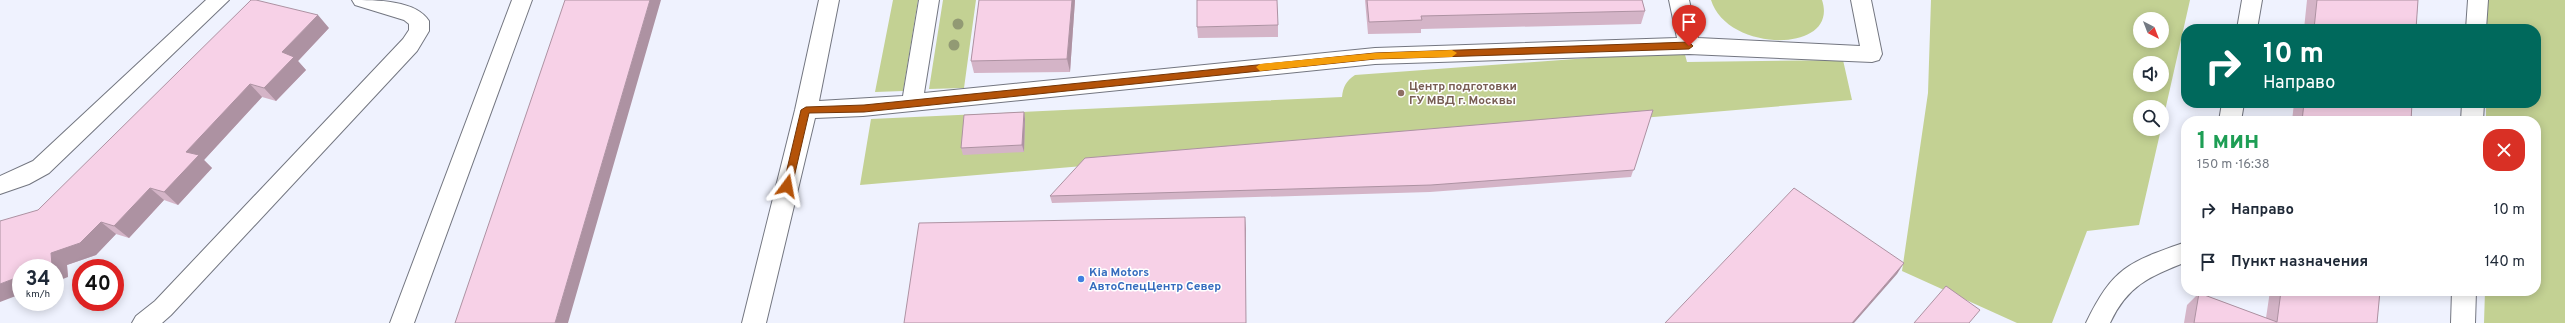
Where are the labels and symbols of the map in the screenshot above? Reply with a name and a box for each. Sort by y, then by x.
pin [1672,5,1706,46]
north arrow [2133,12,2169,48]
place label: Центр подготовки ГУ МВД г. Москвы [1409,79,1517,109]
marker: Центр подготовки ГУ МВД г. Москвы [1396,88,1406,98]
position arrow [766,165,808,207]
speed limit sign: 40 [72,259,124,311]
place label: Kia Motors АвтоСпецЦентр Север [1089,265,1221,295]
marker: Kia Motors АвтоСпецЦентр Север [1076,274,1086,284]

